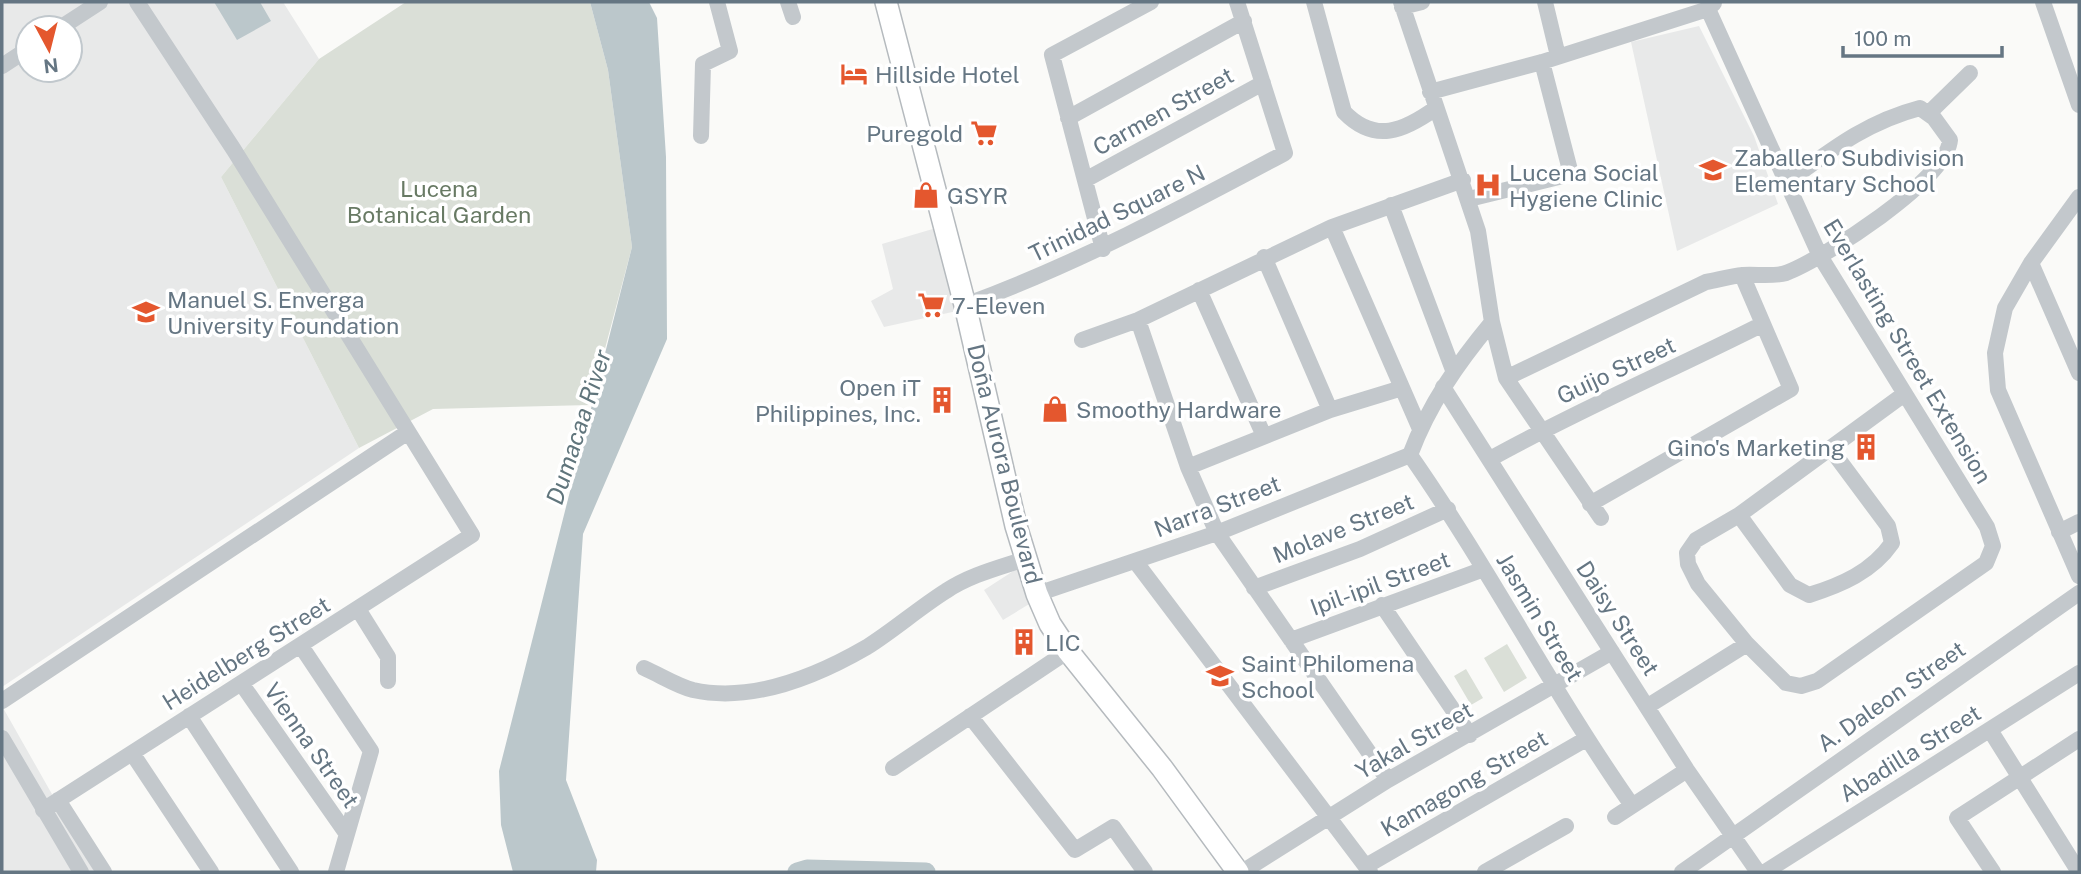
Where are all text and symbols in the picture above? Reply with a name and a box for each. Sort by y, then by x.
north arrow [14,14,84,84]
scale bar [1843,14,2002,58]
text: 100 m [1854,26,1911,51]
text: N [42,54,60,78]
hotel icon: Hillside Hotel [839,59,869,89]
place label: Hillside Hotel [875,61,1020,88]
street label: Carmen Street [1088,61,1238,161]
supermarket icon: Puregold [969,118,999,148]
place label: Puregold [866,120,963,147]
place label: Zaballero Subdivision Elementary School [1734,144,1964,197]
school or university icon: Zaballero Subdivision Elementary School [1698,155,1728,185]
street label: Trinidad Square N [1025,159,1209,267]
place label: Lucena Social Hygiene Clinic [1509,159,1663,212]
hospital icon: Lucena Social Hygiene Clinic [1473,170,1503,200]
park label: Lucena Botanical Garden [347,175,531,228]
shop icon: GSYR [911,180,941,210]
place label: GSYR [947,182,1008,209]
street label: Everlasting Street Extension [1818,214,1998,488]
place label: Manuel S. Enverga University Foundation [167,286,399,339]
supermarket icon: 7-Eleven [916,290,946,320]
place label: 7-Eleven [952,292,1045,319]
school or university icon: Manuel S. Enverga University Foundation [131,297,161,327]
street label: Guijo Street [1552,331,1680,409]
street label: Doña Aurora Boulevard [962,341,1048,587]
water label: Dumacaa River [540,345,616,508]
place label: Open iT Philippines, Inc. [755,374,921,427]
building icon: Open iT Philippines, Inc. [927,385,957,415]
shop icon: Smoothy Hardware [1040,394,1070,424]
place label: Smoothy Hardware [1076,396,1281,423]
building icon: Gino's Marketing [1851,432,1881,462]
place label: Gino's Marketing [1667,434,1845,461]
street label: Narra Street [1150,470,1284,542]
street label: Molave Street [1269,487,1417,569]
street label: Ipil-ipil Street [1307,545,1453,621]
street label: Jasmin Street [1491,548,1589,686]
street label: Daisy Street [1571,556,1665,680]
street label: Heidelberg Street [157,591,335,715]
building icon: LIC [1009,627,1039,657]
place label: LIC [1045,629,1081,656]
street label: A. Daleon Street [1812,635,1970,757]
place label: Saint Philomena School [1241,650,1414,703]
school or university icon: Saint Philomena School [1205,661,1235,691]
street label: Vienna Street [259,677,365,813]
street label: Yakal Street [1351,696,1477,784]
street label: Abadilla Street [1834,699,1986,807]
street label: Kamagong Street [1376,724,1552,842]

